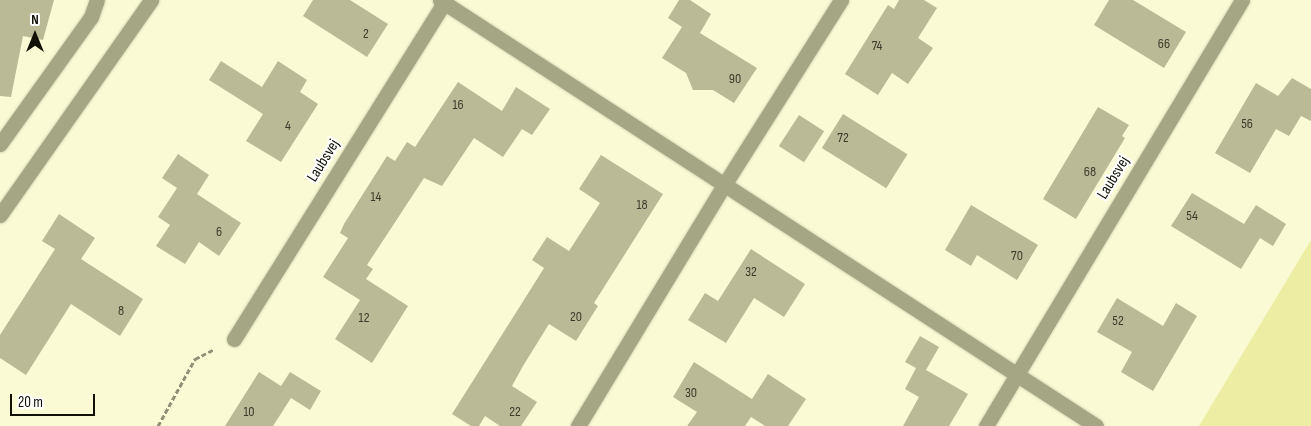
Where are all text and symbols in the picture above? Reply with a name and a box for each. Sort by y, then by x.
north arrow [10,10,60,60]
text: N [31,11,39,28]
house number: 2 [363,26,369,42]
house number: 66 [1158,36,1170,52]
house number: 74 [872,38,882,54]
house number: 90 [729,71,741,87]
house number: 16 [452,97,464,113]
house number: 56 [1241,116,1253,132]
house number: 4 [285,118,291,134]
house number: 72 [837,130,849,146]
street label: Laubsvej [304,136,344,186]
street label: Laubsvej [1094,153,1134,203]
house number: 68 [1084,164,1096,180]
house number: 14 [371,189,381,205]
house number: 18 [636,197,648,213]
house number: 54 [1186,208,1198,224]
house number: 6 [216,224,222,240]
house number: 70 [1011,248,1023,264]
house number: 32 [745,264,757,280]
house number: 8 [118,303,124,319]
house number: 20 [570,309,582,325]
house number: 12 [359,310,369,326]
house number: 52 [1112,313,1124,329]
scale bar [12,384,98,416]
house number: 30 [685,385,697,401]
text: 20 m [18,393,43,412]
house number: 10 [243,404,255,420]
house number: 22 [509,404,521,420]

